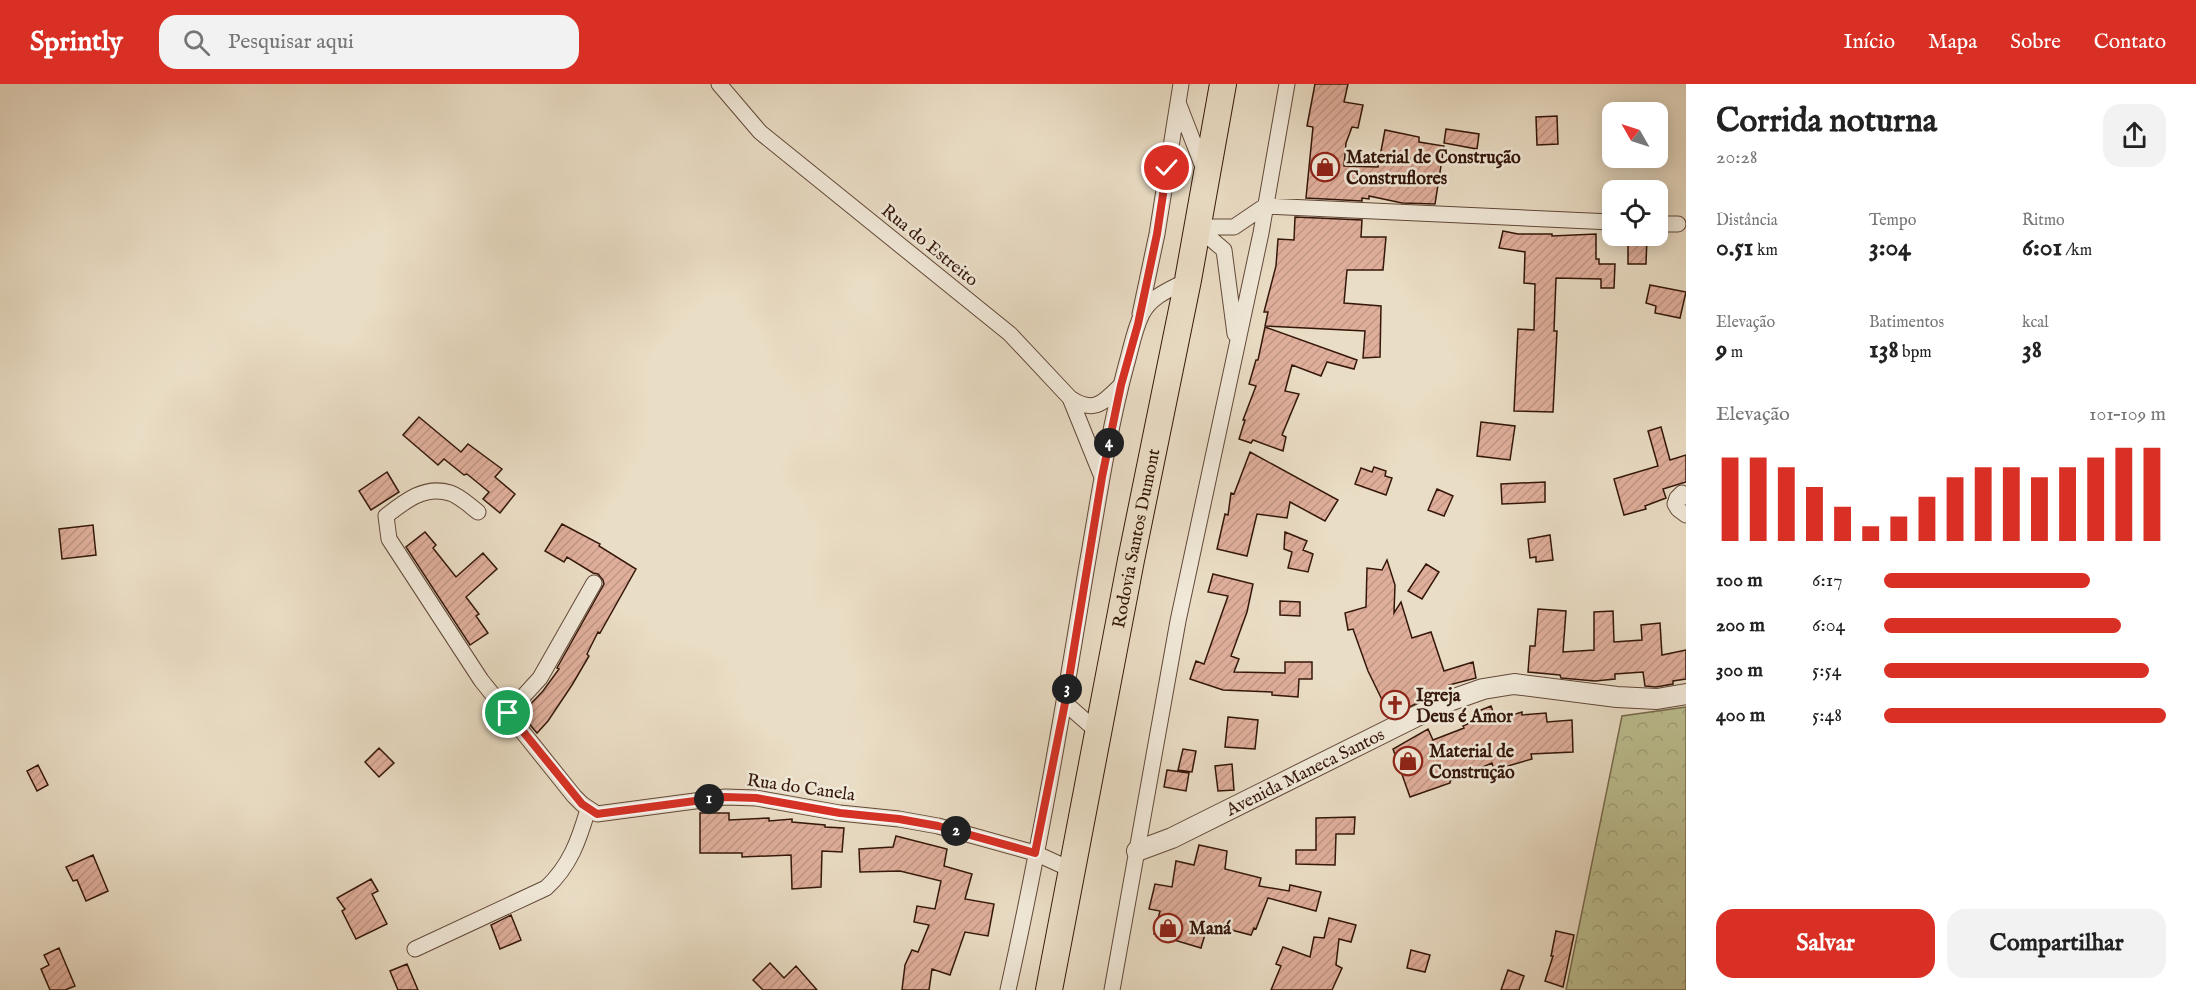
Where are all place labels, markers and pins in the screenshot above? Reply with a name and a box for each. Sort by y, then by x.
pin [1141,142,1192,193]
place label: Material de Construção Construflores [1346,147,1521,191]
shop icon: Material de Construção Construflores [1309,151,1341,183]
pin: 4 [1094,428,1124,458]
pin: 3 [1052,674,1082,704]
place label: Igreja Deus é Amor [1416,685,1513,729]
pin [482,687,533,738]
church icon: Igreja Deus é Amor [1379,689,1411,721]
place label: Material de Construção [1429,741,1515,785]
shop icon: Material de Construção [1392,745,1424,777]
pin: 1 [694,784,724,814]
pin: 2 [941,816,971,846]
shop icon: Maná [1152,912,1184,944]
place label: Maná [1189,918,1232,941]

